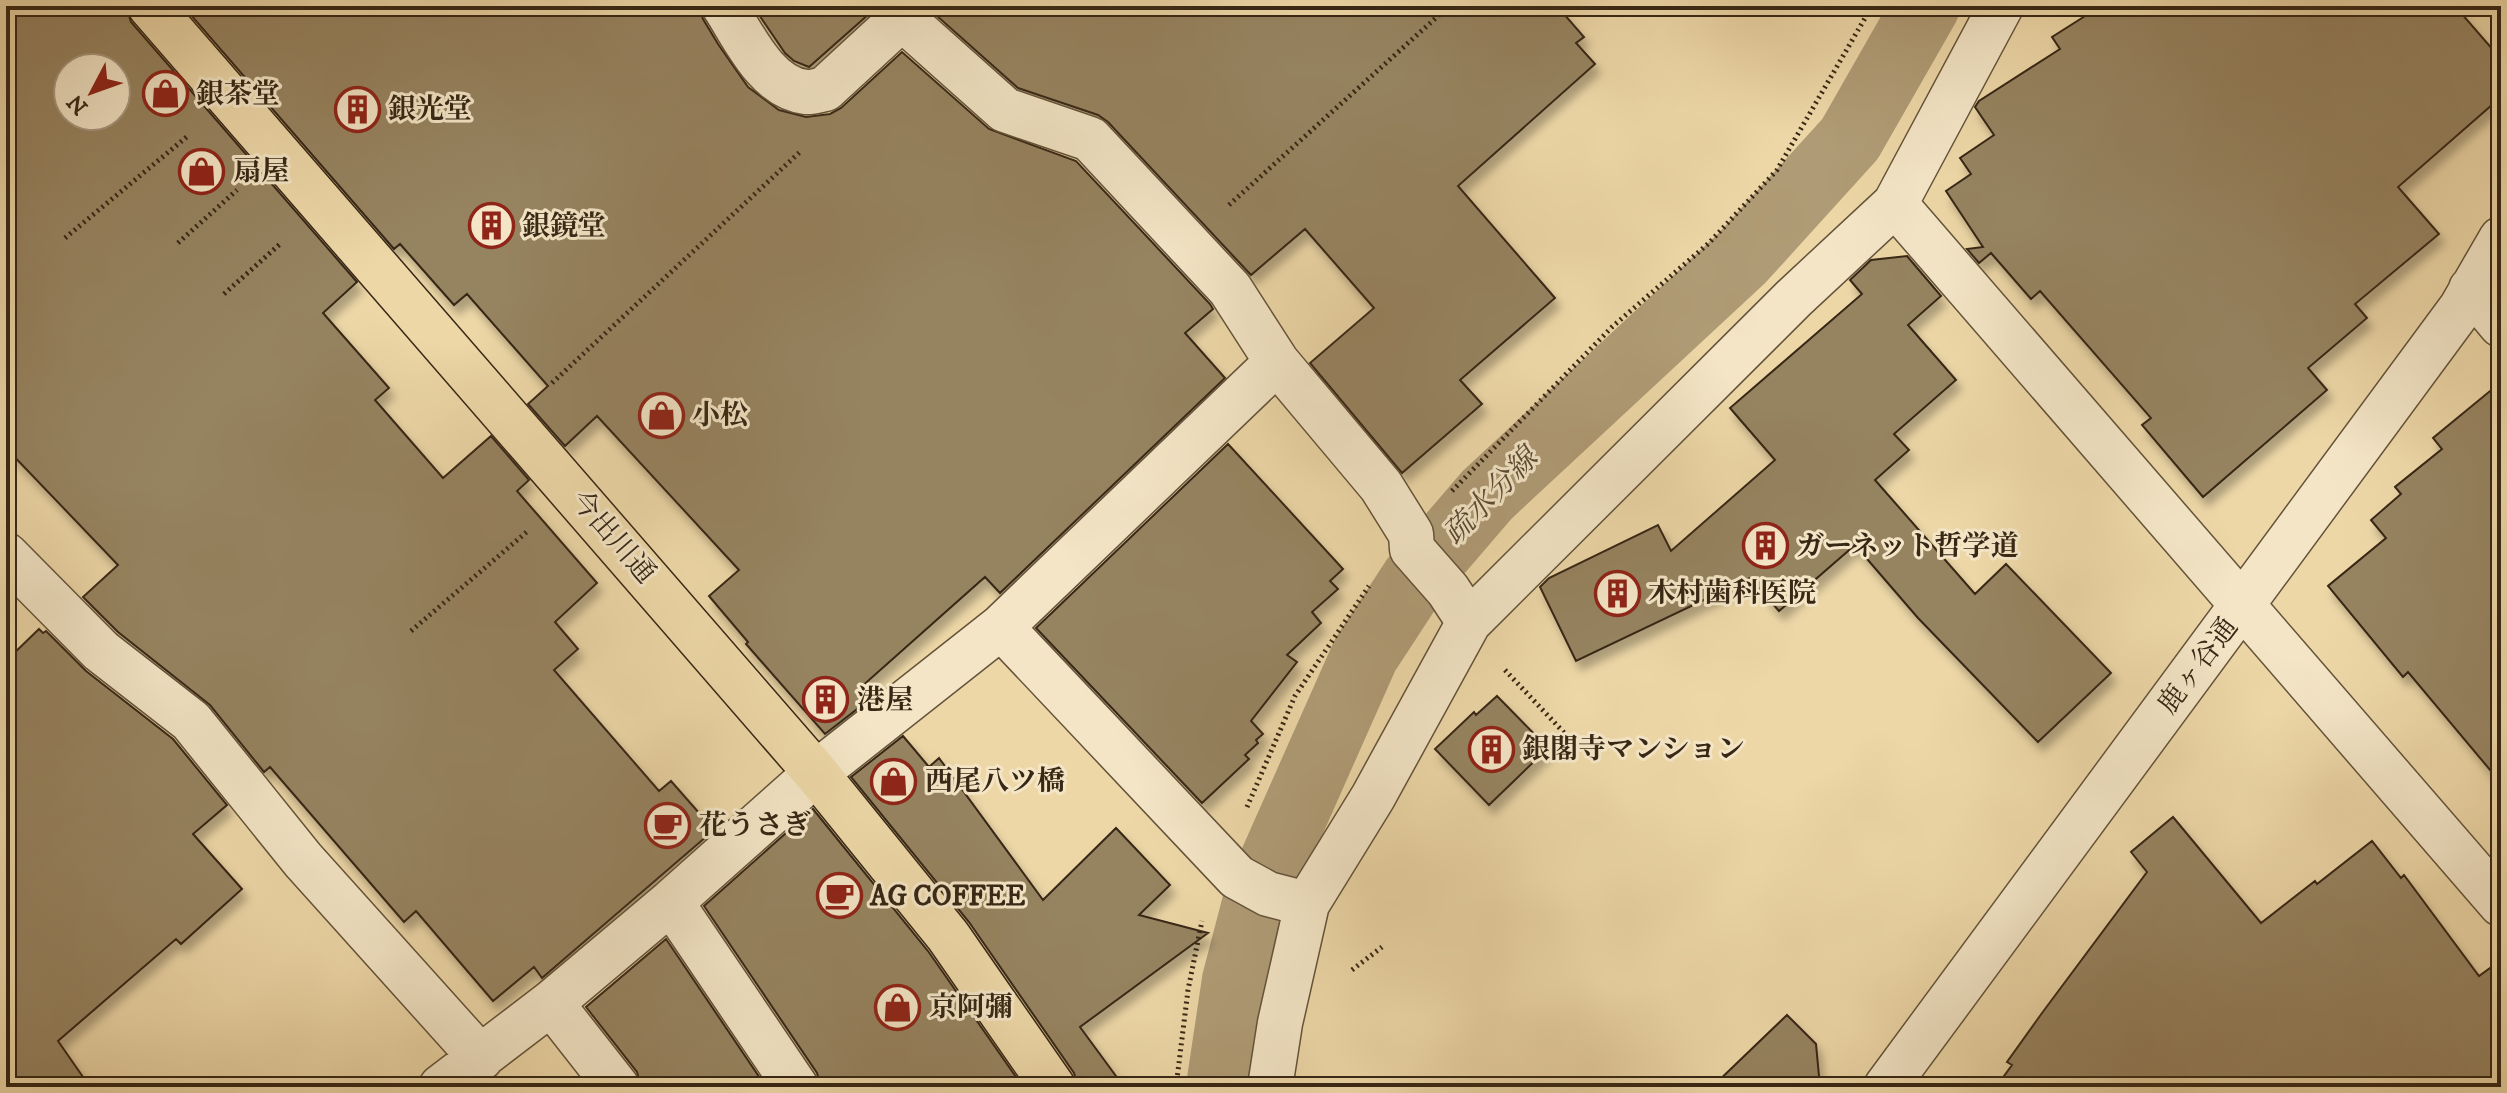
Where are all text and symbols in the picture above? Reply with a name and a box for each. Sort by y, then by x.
north arrow [52,52,132,132]
shop icon: 銀茶堂 [141,70,189,118]
place label: 銀茶堂 [196,77,280,112]
building icon: 銀光堂 [333,85,381,133]
text: N [62,88,94,120]
place label: 銀光堂 [388,92,472,127]
shop icon: 扇屋 [178,147,226,195]
place label: 扇屋 [233,154,289,189]
building icon: 銀鏡堂 [467,202,515,250]
place label: 銀鏡堂 [522,209,606,244]
shop icon: 小松 [637,391,685,439]
place label: 小松 [692,398,748,433]
water label: 疏水分線 [1436,438,1549,553]
street label: 今出川通 [563,483,663,591]
building icon: ガーネット哲学道 [1741,522,1789,570]
place label: ガーネット哲学道 [1796,529,2019,564]
building icon: 木村歯科医院 [1593,569,1641,617]
place label: 木村歯科医院 [1648,576,1816,611]
street label: 鹿ヶ谷通 [2150,611,2246,721]
building icon: 港屋 [802,676,850,724]
place label: 港屋 [857,683,913,718]
building icon: 銀閣寺マンション [1467,725,1515,773]
place label: 銀閣寺マンション [1522,732,1745,767]
shop icon: 西尾八ツ橋 [870,757,918,805]
place label: 西尾八ツ橋 [925,764,1065,799]
cafe icon: 花うさぎ [644,801,692,849]
place label: 花うさぎ [699,808,811,843]
cafe icon: AG COFFEE [815,872,863,920]
place label: AG COFFEE [869,879,1026,914]
shop icon: 京阿彌 [874,983,922,1031]
place label: 京阿彌 [929,990,1013,1025]

